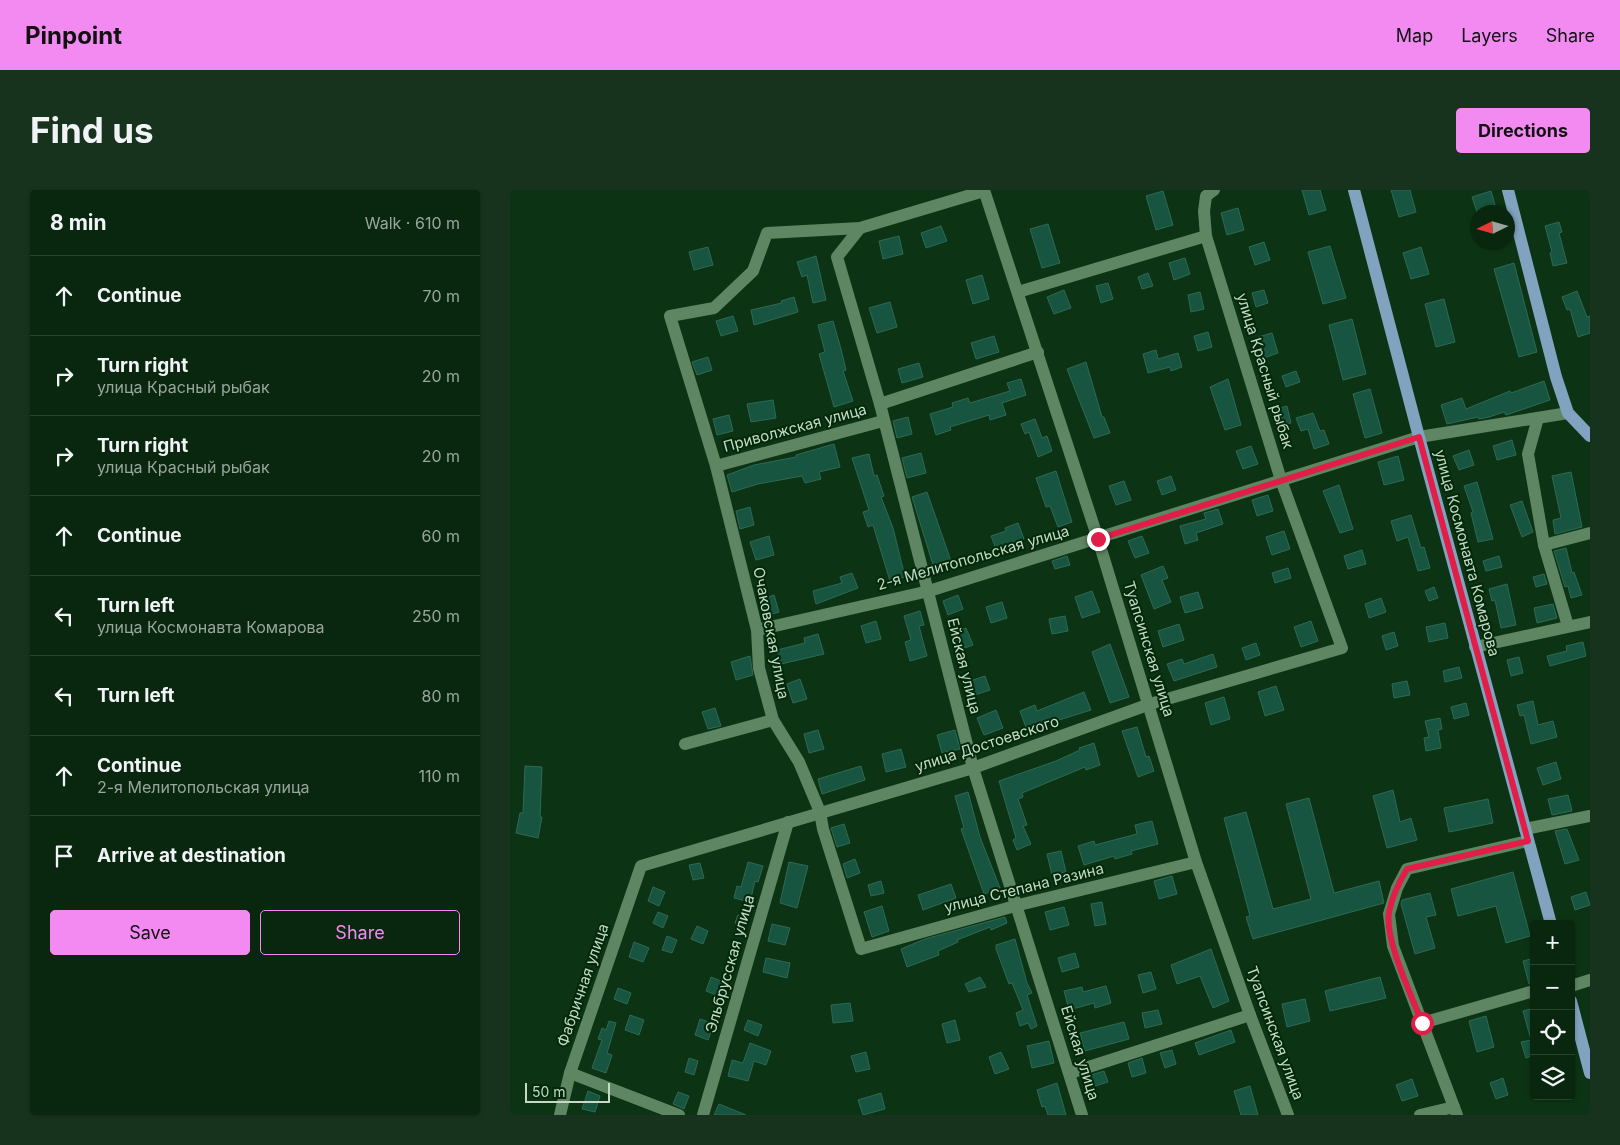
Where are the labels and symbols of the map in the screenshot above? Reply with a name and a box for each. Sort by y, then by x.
north arrow [1470,205,1515,250]
street label: улица Красный рыбак [1233,291,1298,451]
street label: Приволжская улица [721,399,869,456]
street label: улица Космонавта Комарова [1431,447,1504,658]
street label: 2-я Мелитопольская улица [874,521,1071,594]
route end [1087,528,1110,551]
street label: Очаковская улица [749,565,794,701]
street label: Туапсинская улица [1120,579,1179,719]
street label: Ейская улица [943,616,986,716]
street label: улица Достоевского [912,711,1061,776]
street label: улица Степана Разина [942,859,1106,917]
street label: Эльбрусская улица [701,893,758,1035]
street label: Фабричная улица [553,921,612,1049]
street label: Туапсинская улица [1242,963,1308,1102]
street label: Ейская улица [1057,1003,1104,1103]
route start [1411,1012,1434,1035]
scale bar [525,1080,610,1103]

